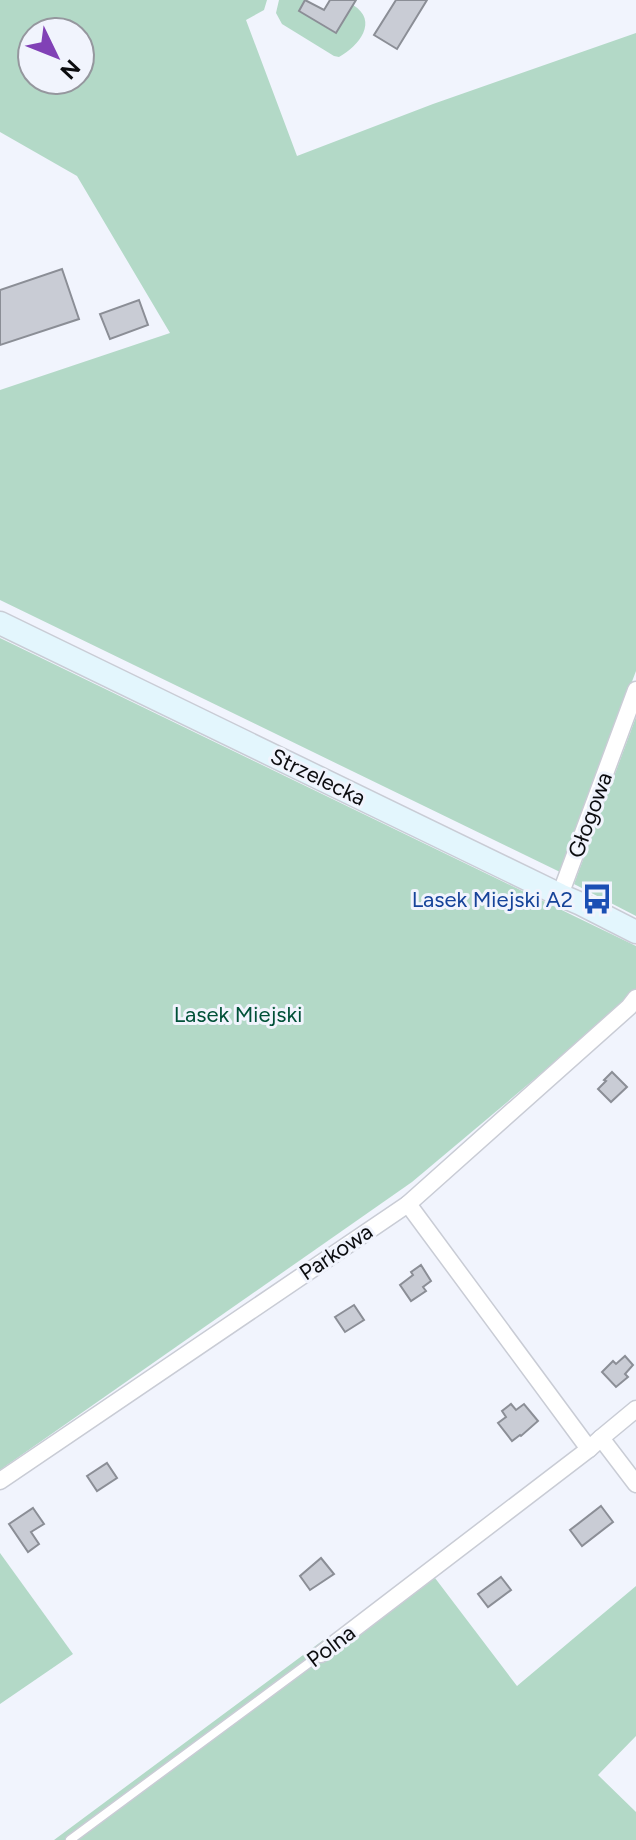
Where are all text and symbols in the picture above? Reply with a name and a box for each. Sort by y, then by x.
north arrow [16,16,96,96]
text: N [55,54,86,85]
street label: Strzelecka [266,742,370,812]
street label: Głogowa [562,768,618,862]
bus stop icon: Lasek Miejski A2 [580,882,614,916]
place label: Lasek Miejski A2 [412,886,573,913]
park label: Lasek Miejski [174,1001,302,1028]
street label: Parkowa [294,1218,378,1286]
street label: Polna [301,1619,361,1673]

